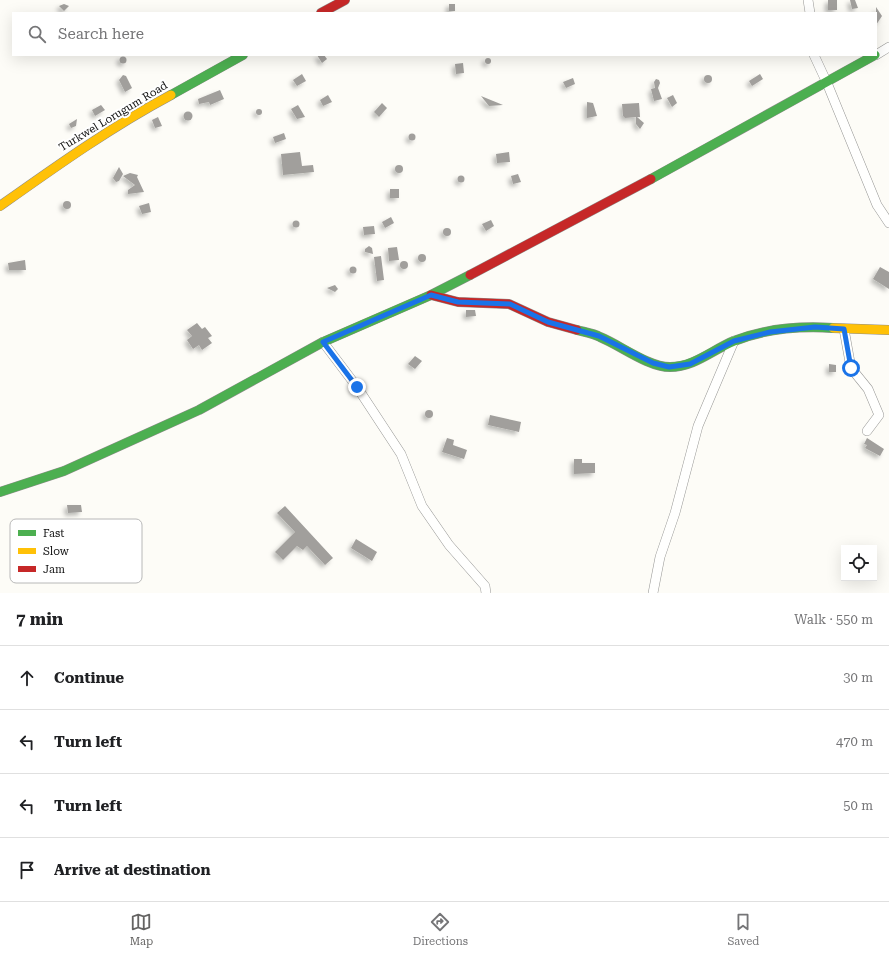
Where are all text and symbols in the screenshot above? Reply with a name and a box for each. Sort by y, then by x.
search box [12,12,877,56]
icon: search [26,23,48,45]
text: Search here [58,25,144,43]
street label: Turkwel Lorugum Road [57,79,170,154]
route start [842,359,860,377]
route end [348,378,366,396]
legend [10,519,142,583]
text: Fast [43,527,64,540]
text: Slow [43,545,70,558]
map controls [841,545,877,581]
button: locate [841,545,877,581]
text: Jam [43,563,65,576]
text: 7 min [16,609,63,629]
text: Walk · 550 m [794,612,873,627]
icon: ahead [16,667,38,689]
text: Continue [54,669,124,687]
text: 30 m [843,670,873,685]
icon: left [16,731,38,753]
text: Turn left [54,733,122,751]
text: 470 m [836,734,873,749]
icon: left [16,795,38,817]
text: Turn left [54,797,122,815]
text: 50 m [843,798,873,813]
icon: arrive [16,859,38,881]
text: Arrive at destination [54,861,210,879]
tab: Map [130,911,153,948]
tab: Directions [413,911,468,948]
tab: Saved [727,911,759,948]

